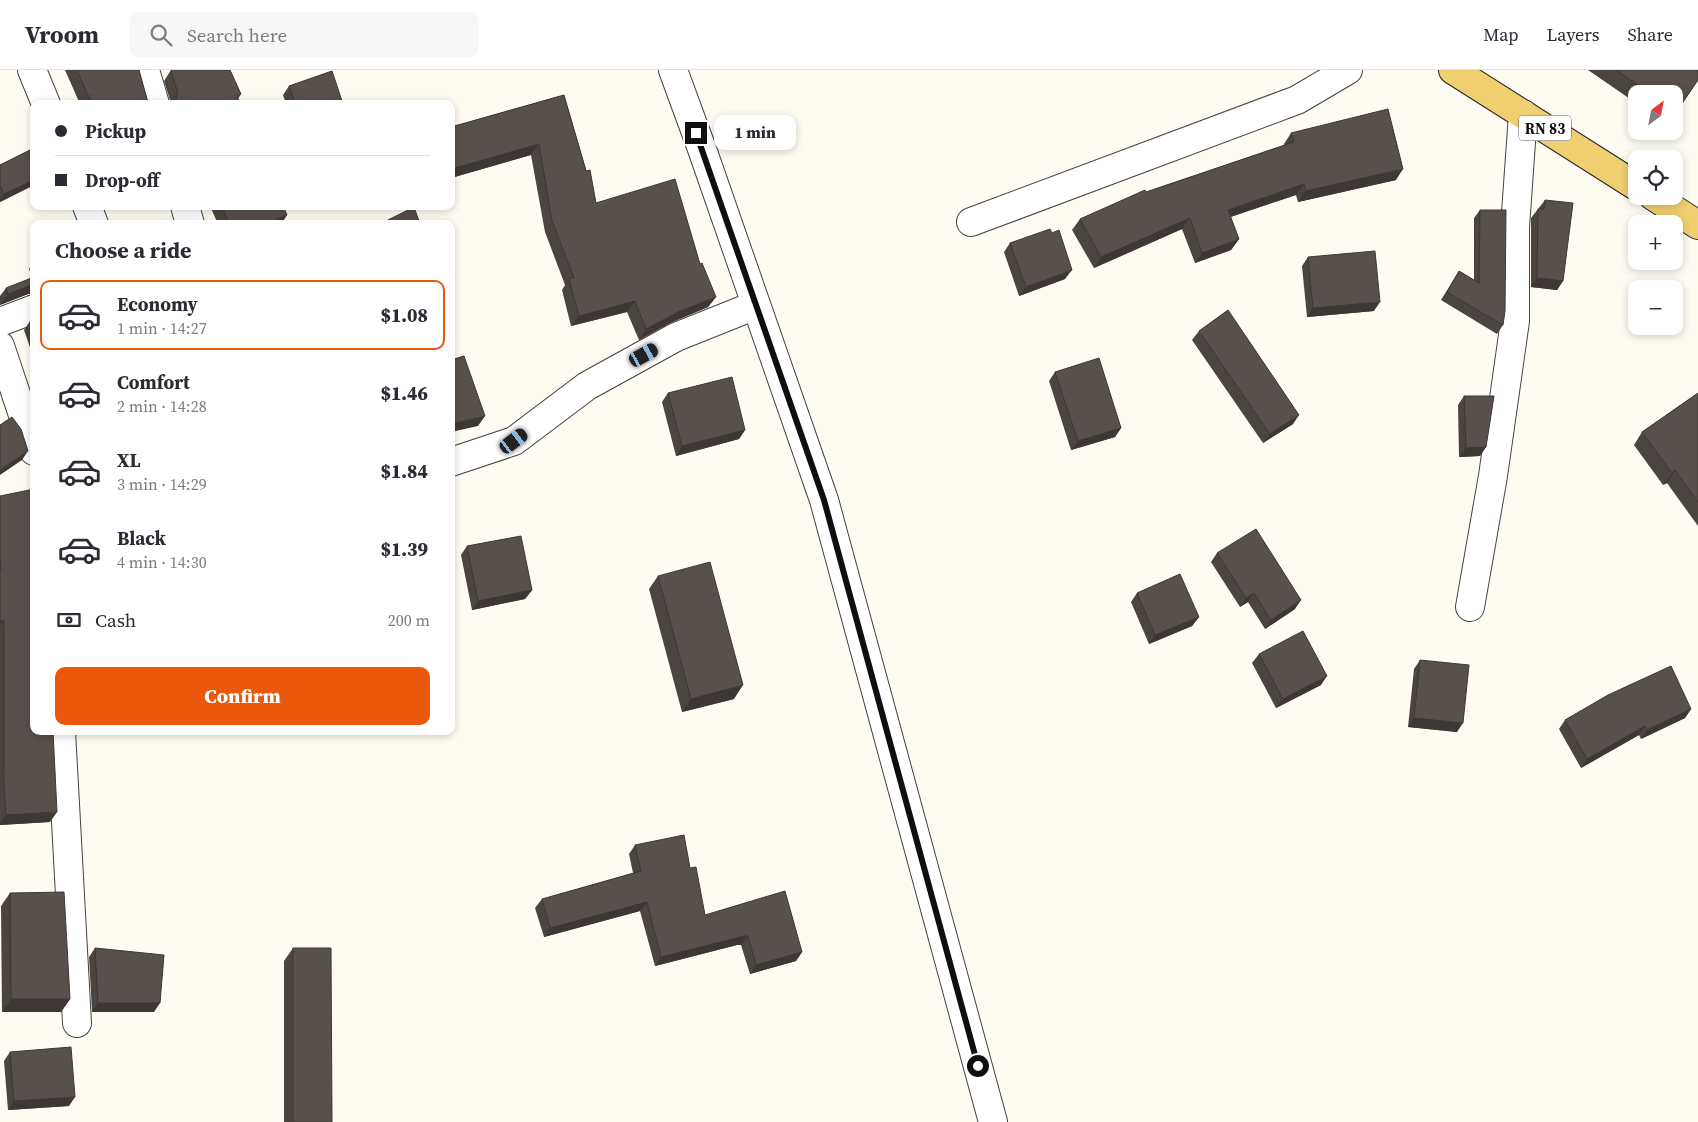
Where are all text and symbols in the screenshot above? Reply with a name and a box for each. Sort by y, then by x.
search box [129,12,479,57]
text: Vroom [25,18,99,51]
icon: search [147,21,175,49]
text: Search here [187,22,287,48]
text: Map [1483,22,1518,47]
text: Layers [1546,22,1599,47]
text: Share [1627,22,1673,47]
north arrow [1628,85,1682,140]
map controls [1628,85,1683,335]
callout: 1 min [714,116,796,150]
road number: RN 83 [1519,116,1571,140]
text: Pickup [85,118,146,144]
text: 1 min [734,121,776,143]
route end [685,122,707,144]
button: locate [1628,150,1683,205]
text: Drop-off [85,167,159,193]
button: + [1628,215,1683,270]
text: Choose a ride [55,235,192,265]
button: − [1628,280,1683,335]
text: Economy [117,291,198,317]
icon: car [57,293,102,338]
text: $1.08 [380,302,428,328]
text: 1 min · 14:27 [117,317,207,339]
car [627,341,660,369]
text: Comfort [117,369,190,395]
icon: car [57,371,102,416]
text: $1.46 [380,380,428,406]
text: 2 min · 14:28 [117,395,207,417]
car [497,426,530,456]
text: XL [117,447,140,473]
icon: car [57,449,102,494]
text: $1.84 [380,458,428,484]
text: 3 min · 14:29 [117,473,207,495]
text: Black [117,525,166,551]
icon: car [57,527,102,572]
text: $1.39 [380,536,428,562]
text: 4 min · 14:30 [117,551,207,573]
icon: cash [55,606,83,634]
text: Cash [95,607,136,633]
text: 200 m [388,609,430,631]
button: Confirm [55,667,430,725]
route start [967,1055,989,1077]

